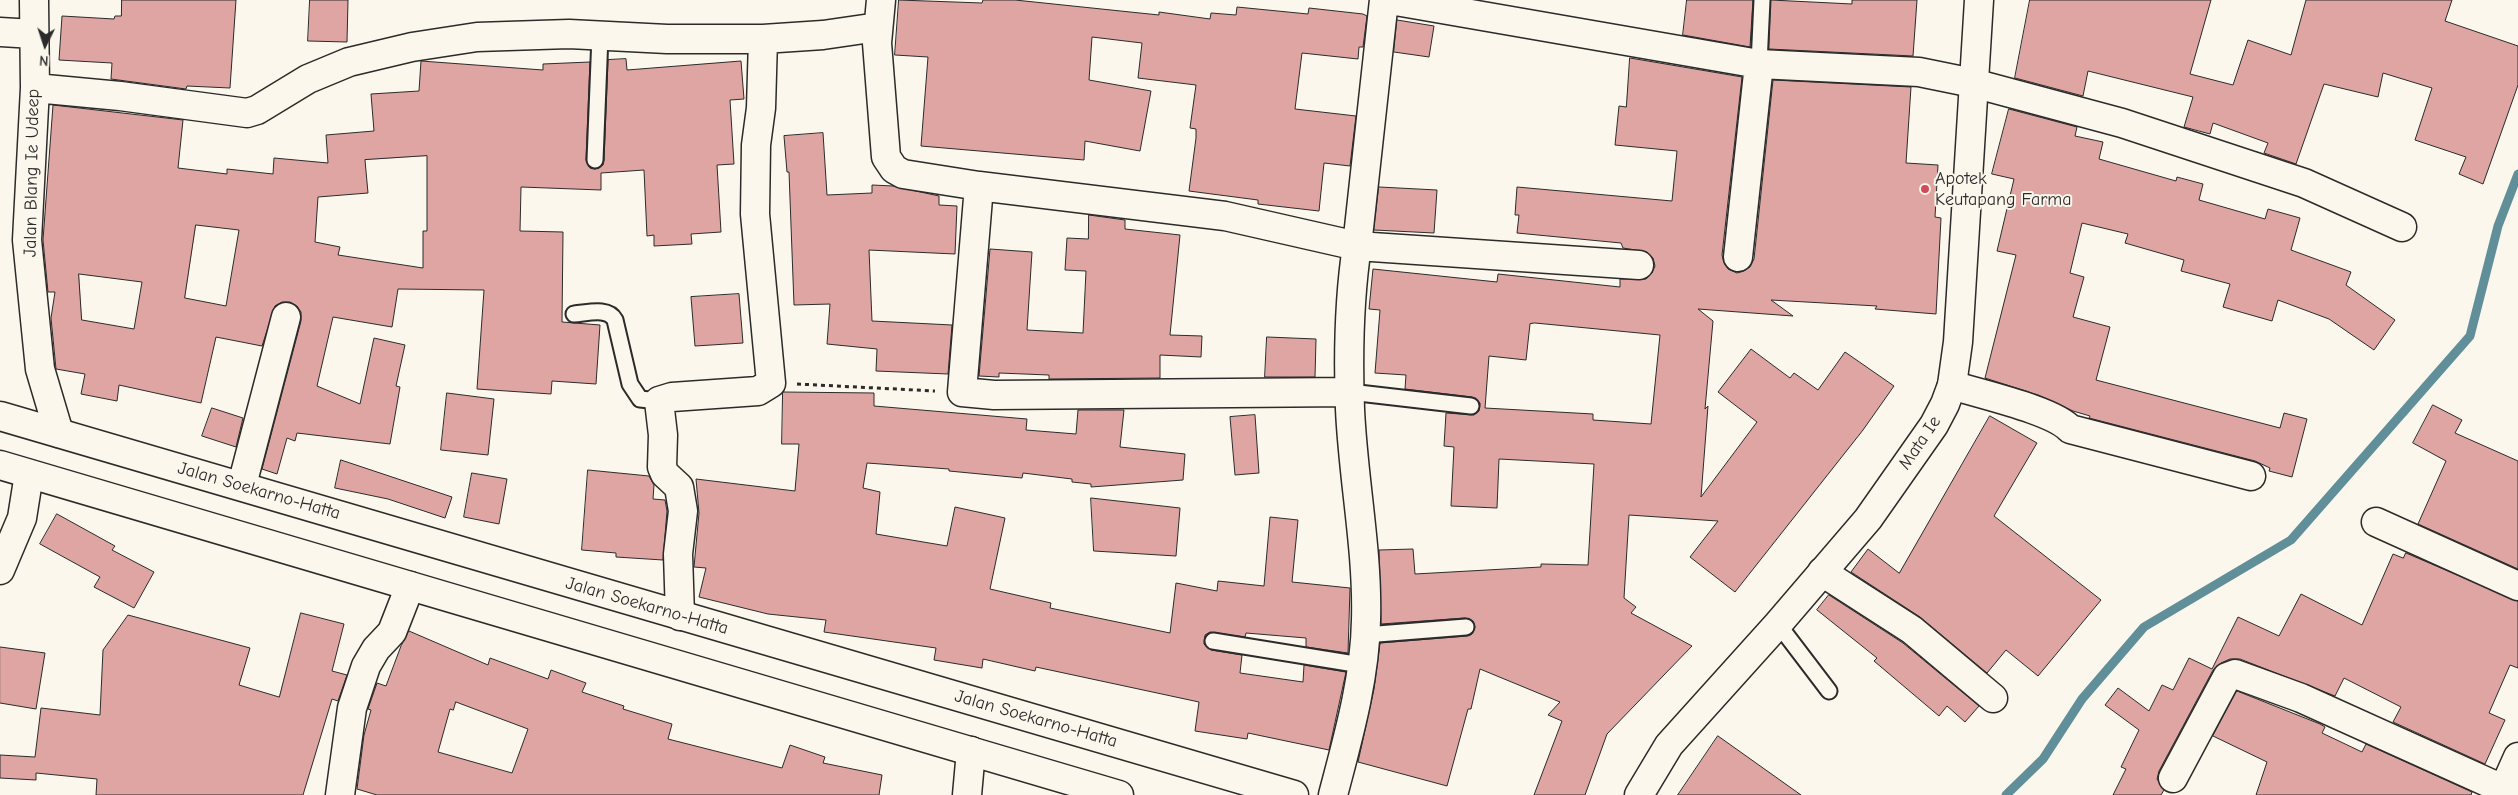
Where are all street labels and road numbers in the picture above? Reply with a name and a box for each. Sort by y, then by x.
street label: Jalan Blang Ie Udeep [20,89,44,257]
street label: Mata Ie [1894,412,1946,474]
street label: Jalan Soekarno-Hatta [175,457,343,525]
street label: Jalan Soekarno-Hatta [563,572,731,640]
street label: Jalan Soekarno-Hatta [952,685,1120,753]

